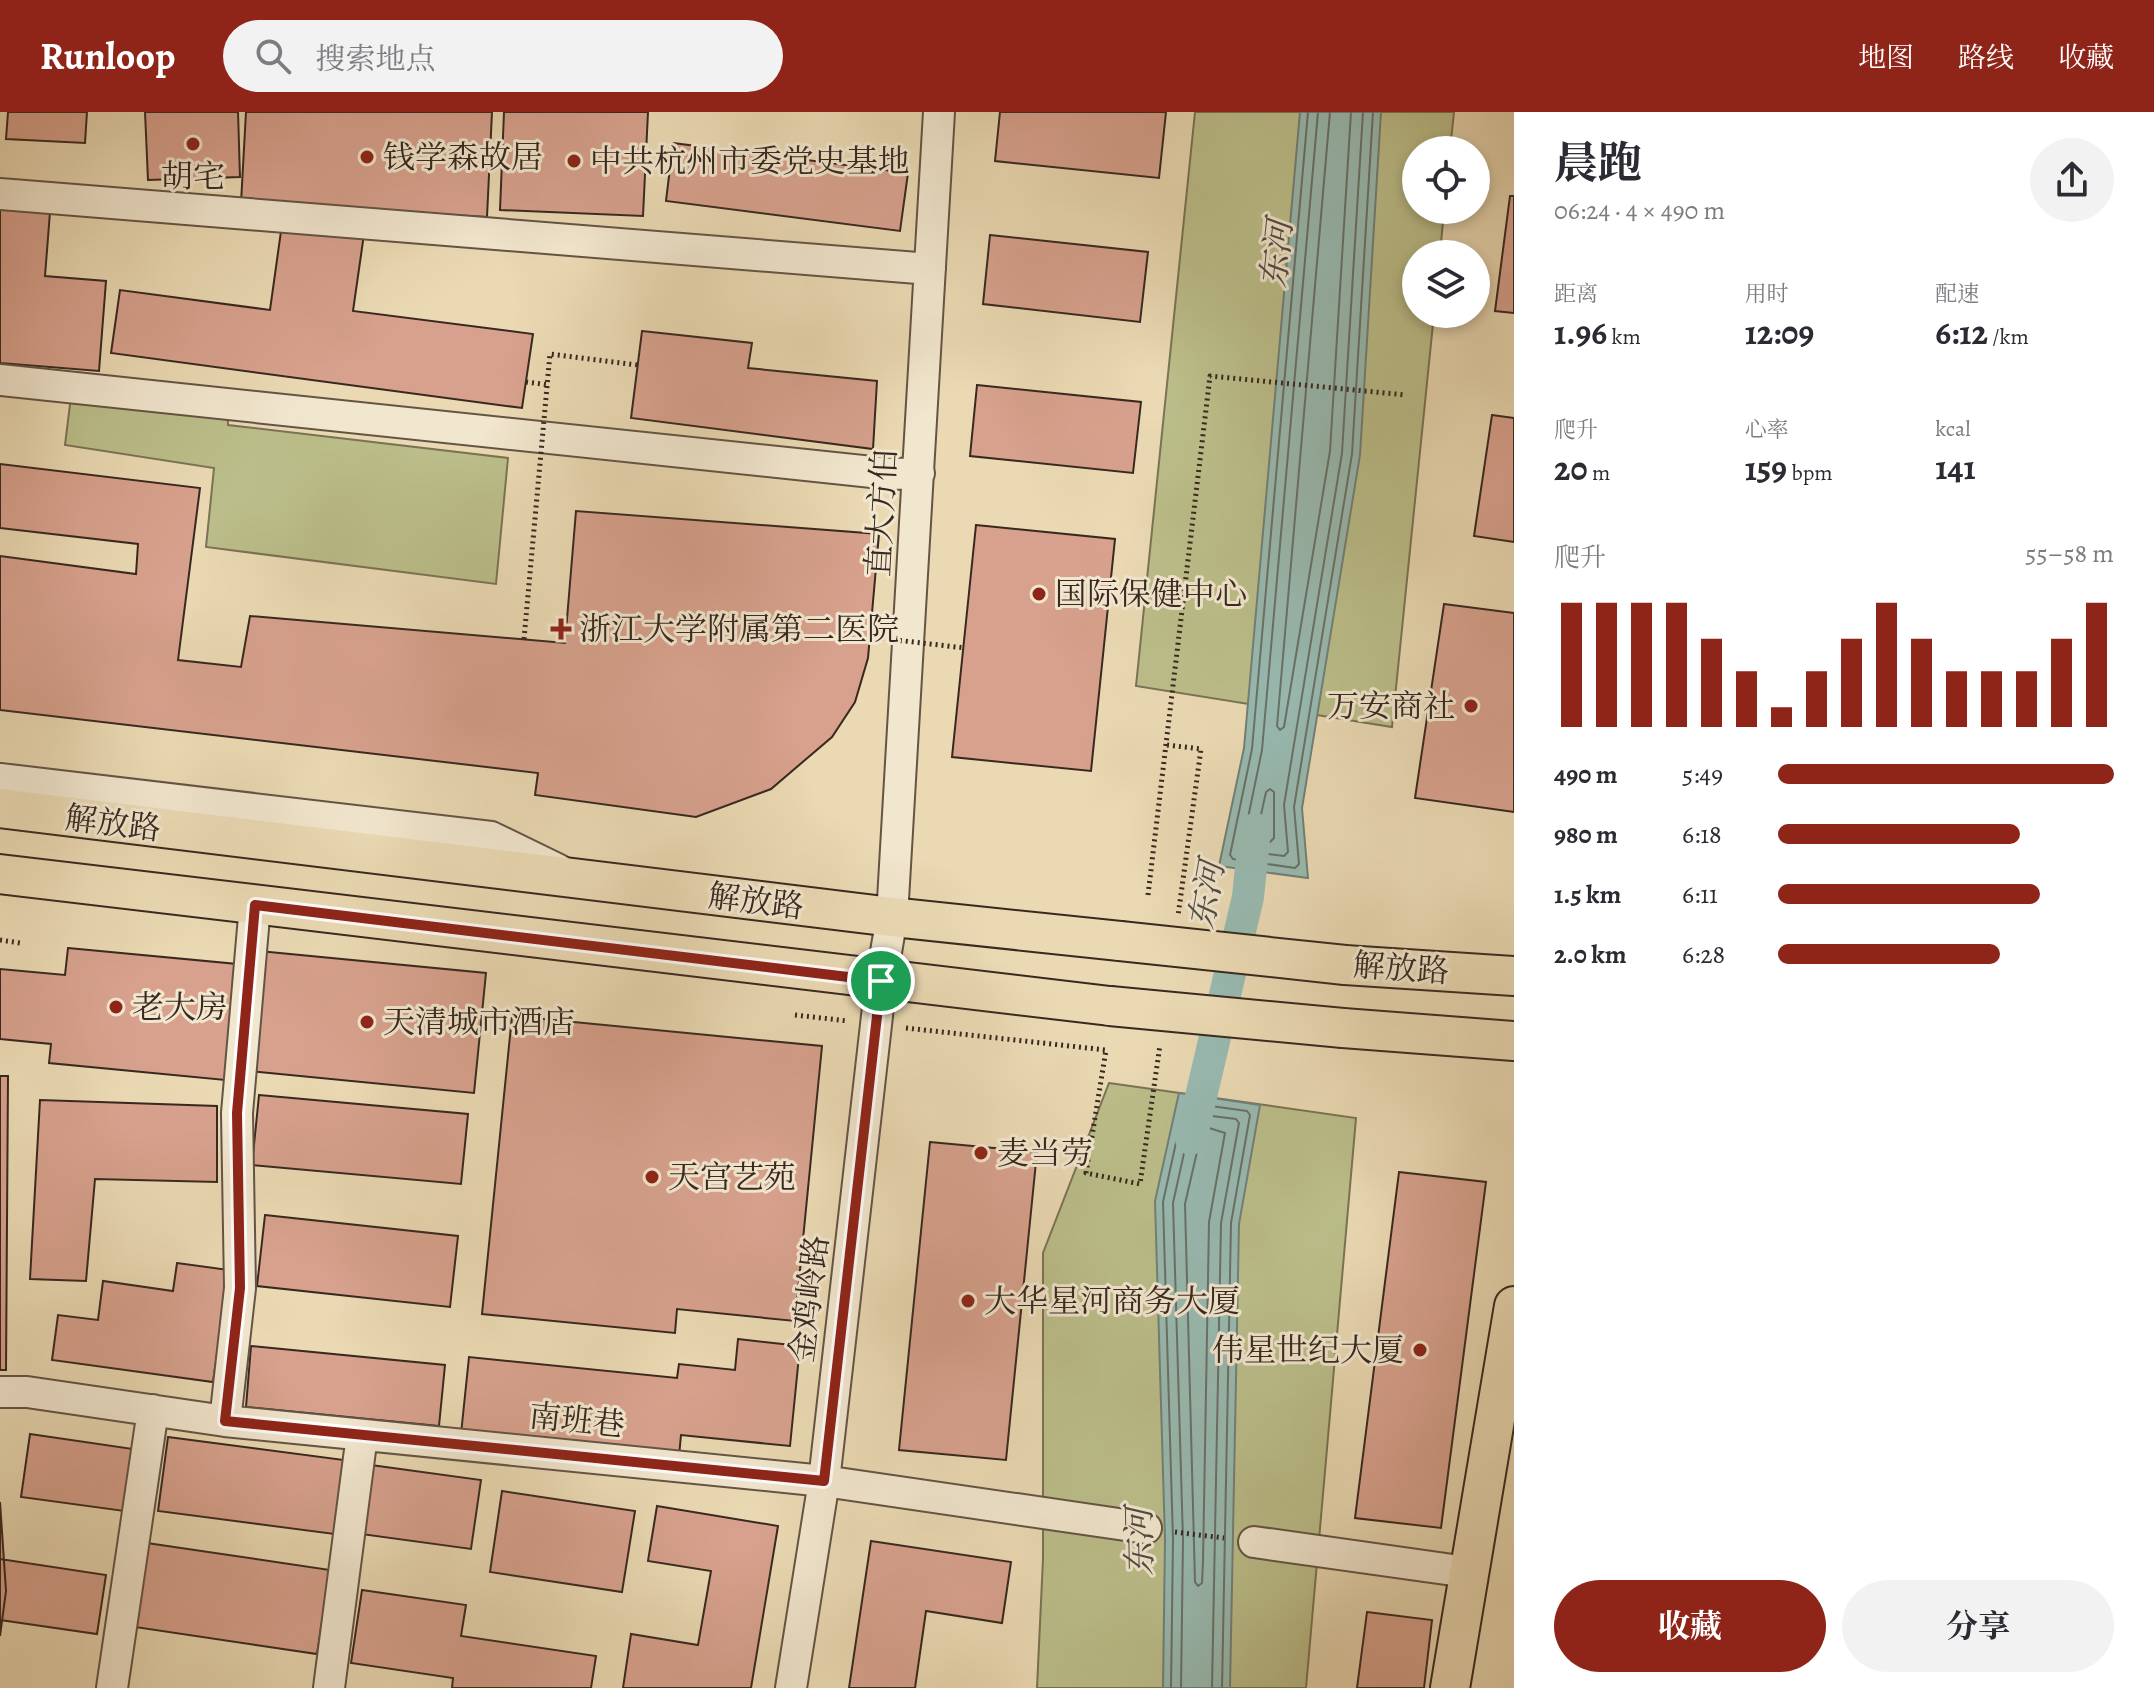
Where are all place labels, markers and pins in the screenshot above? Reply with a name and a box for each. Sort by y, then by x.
marker: 胡宅 [184,135,202,153]
place label: 钱学森故居 [383,135,543,179]
place label: 中共杭州市委党史基地 [590,139,910,183]
marker: 钱学森故居 [358,148,376,166]
marker: 中共杭州市委党史基地 [565,152,583,170]
place label: 胡宅 [161,154,225,198]
place label: 国际保健中心 [1055,572,1247,616]
marker: 国际保健中心 [1030,585,1048,603]
place label: 浙江大学附属第二医院 [579,607,899,651]
marker: 浙江大学附属第二医院 [550,618,572,640]
place label: 万安商社 [1327,684,1455,728]
marker: 万安商社 [1462,697,1480,715]
pin [847,947,915,1015]
place label: 老大房 [132,985,228,1029]
marker: 老大房 [107,998,125,1016]
place label: 天清城市酒店 [383,1000,575,1044]
marker: 天清城市酒店 [358,1013,376,1031]
place label: 麦当劳 [997,1131,1093,1175]
marker: 麦当劳 [972,1144,990,1162]
place label: 天宫艺苑 [668,1155,796,1199]
marker: 天宫艺苑 [643,1168,661,1186]
place label: 大华星河商务大厦 [984,1279,1240,1323]
marker: 大华星河商务大厦 [959,1292,977,1310]
place label: 伟星世纪大厦 [1212,1328,1404,1372]
marker: 伟星世纪大厦 [1411,1341,1429,1359]

